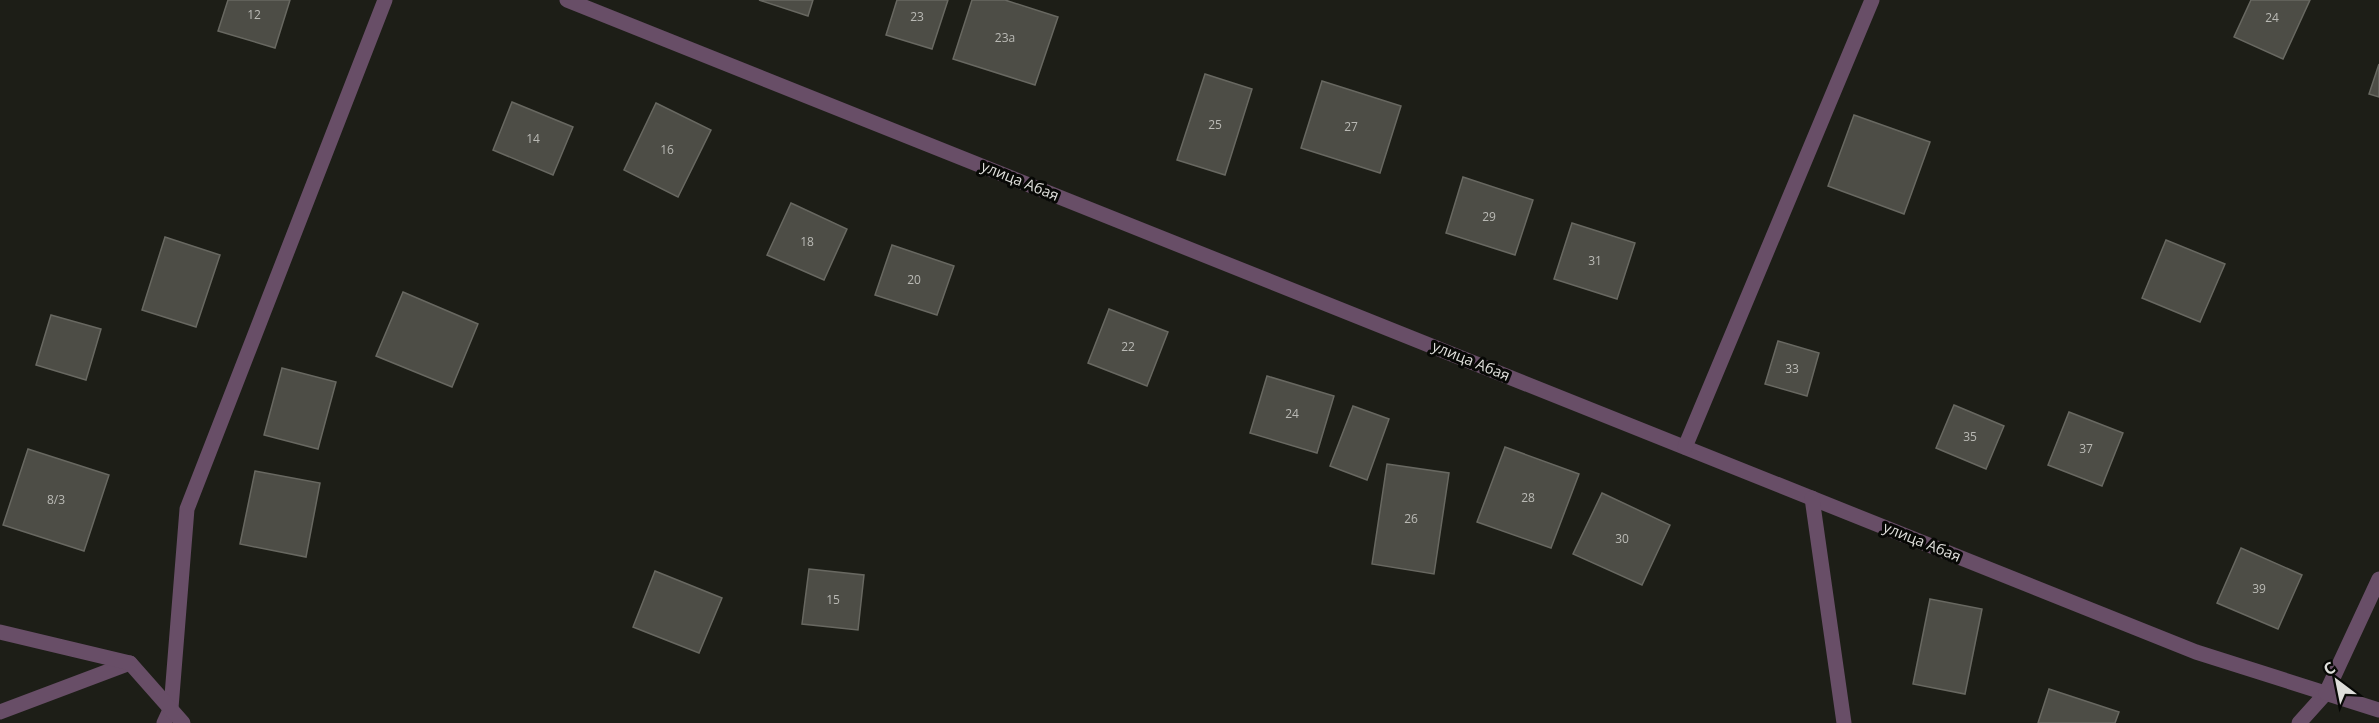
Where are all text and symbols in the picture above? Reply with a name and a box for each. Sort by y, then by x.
house number: 12 [247,6,261,23]
house number: 23 [910,8,924,25]
house number: 24 [2265,9,2279,26]
house number: 23а [995,29,1015,46]
house number: 25 [1208,116,1222,133]
house number: 27 [1344,118,1358,135]
house number: 14 [526,130,540,147]
house number: 16 [660,141,674,158]
street label: улица Абая [978,155,1062,205]
house number: 29 [1482,208,1496,225]
house number: 18 [800,233,814,250]
house number: 31 [1588,252,1602,269]
house number: 20 [907,271,921,288]
street label: улица Абая [1429,335,1513,385]
house number: 22 [1121,338,1135,355]
house number: 33 [1785,360,1799,377]
house number: 24 [1285,405,1299,422]
house number: 35 [1963,428,1977,445]
house number: 37 [2079,440,2093,457]
house number: 28 [1521,489,1535,506]
house number: 8/3 [47,491,65,508]
house number: 26 [1404,510,1418,527]
street label: улица Абая [1880,516,1964,566]
house number: 30 [1615,530,1629,547]
house number: 39 [2252,580,2266,597]
house number: 15 [826,591,840,608]
north arrow [2307,651,2367,711]
text: С [2319,656,2339,680]

